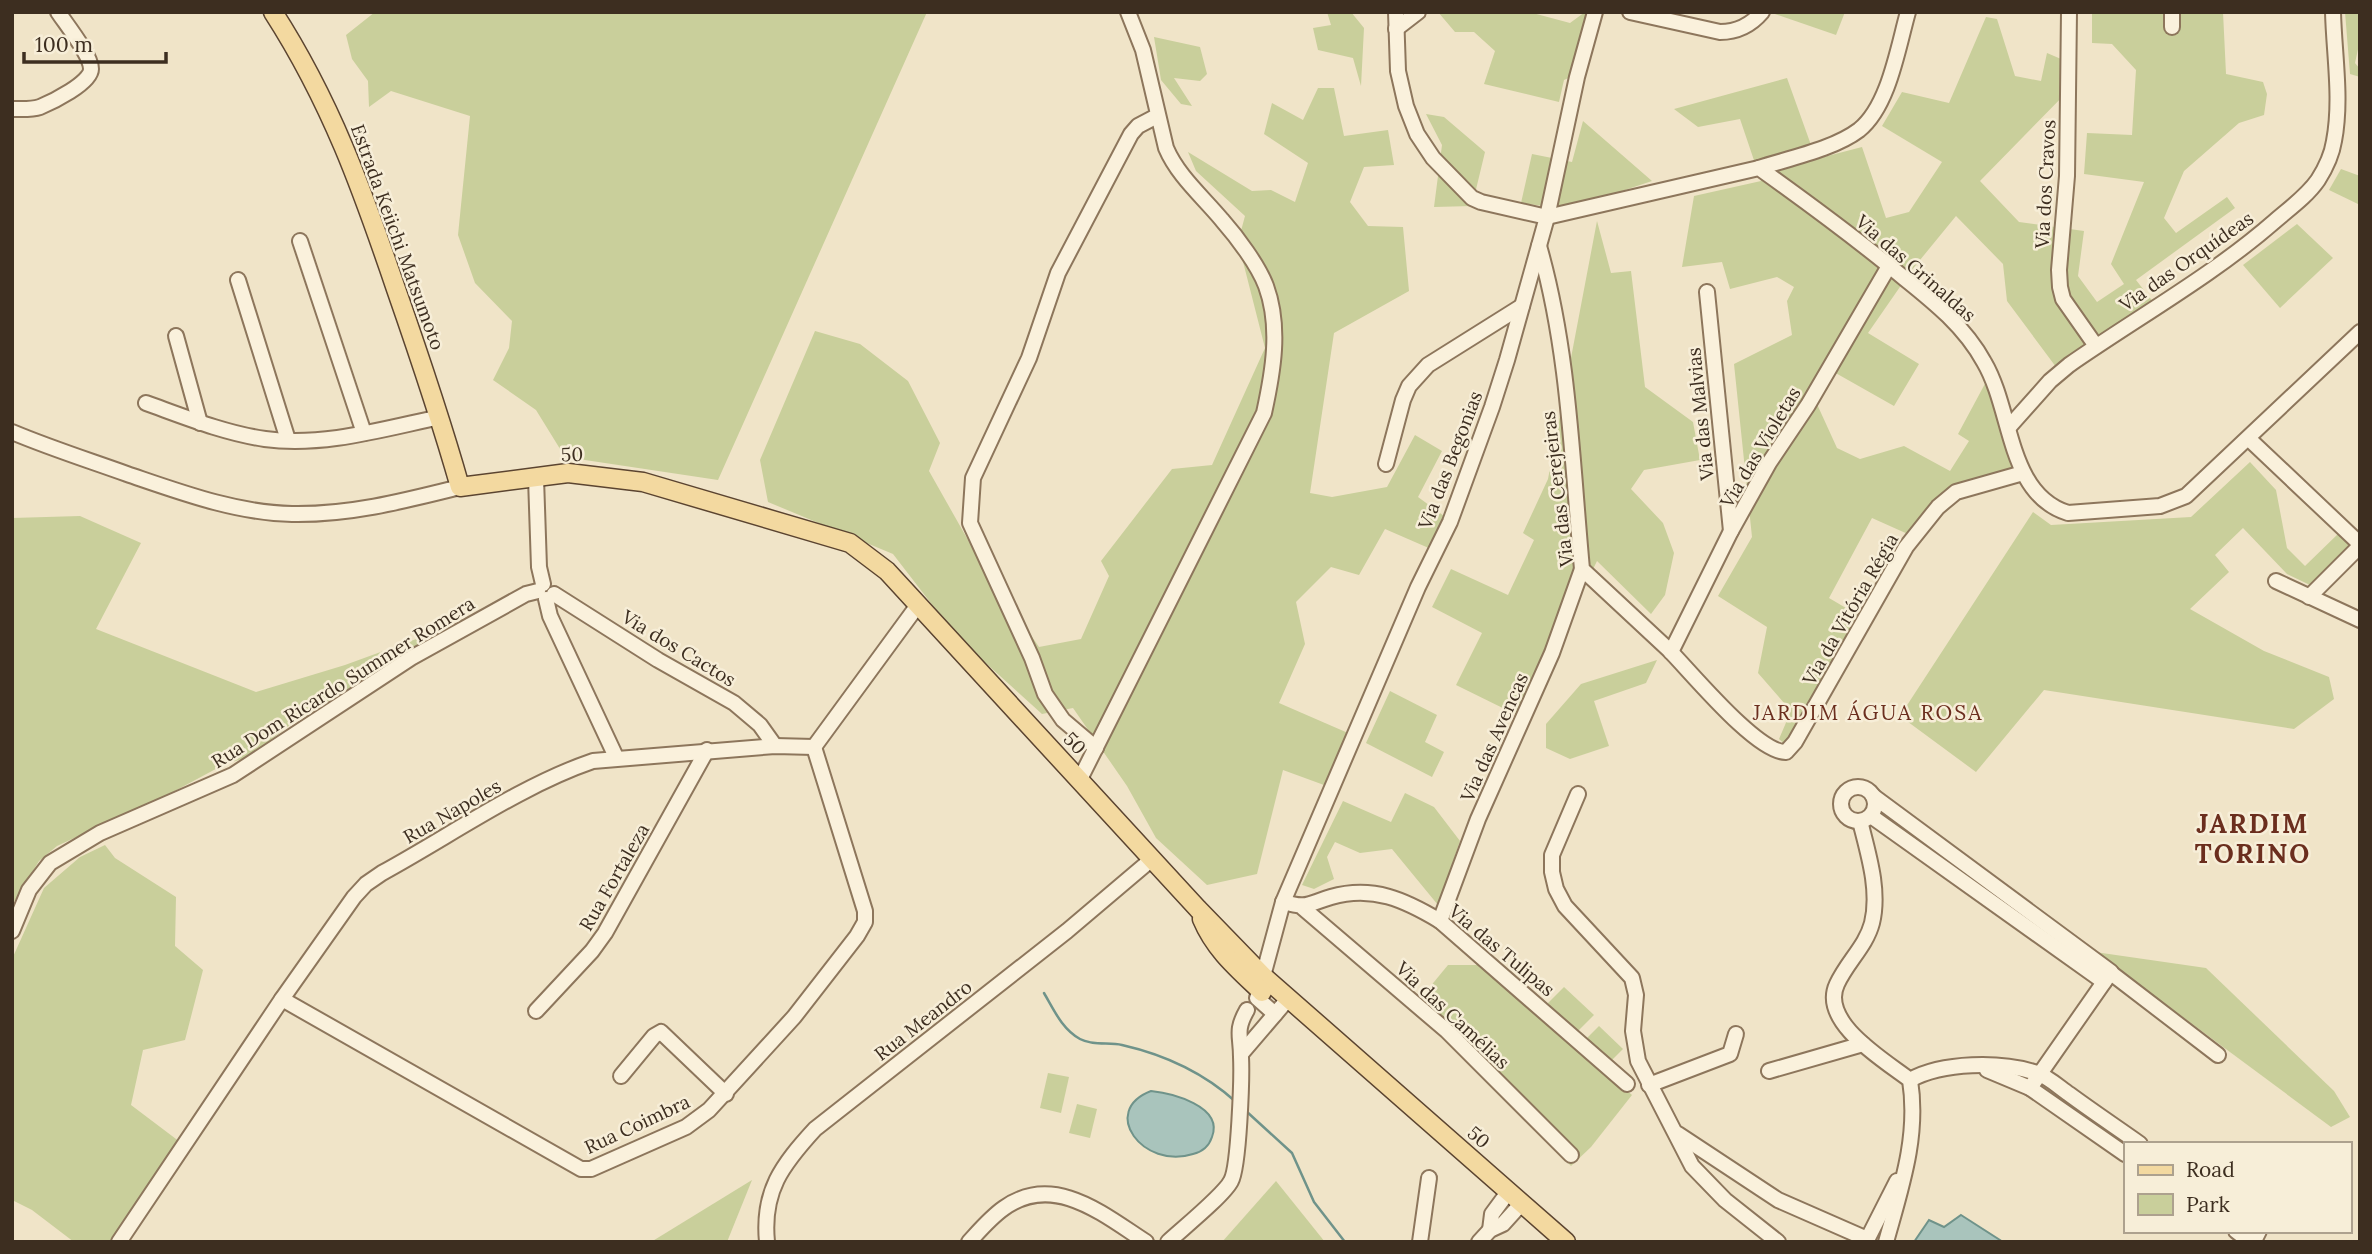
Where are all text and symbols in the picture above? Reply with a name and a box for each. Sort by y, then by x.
scale bar [24,21,166,65]
text: 100 m [35,31,93,58]
street label: Via dos Cravos [2030,119,2060,250]
street label: Estrada Keiichi Matsumoto [346,121,450,353]
street label: Via das Orquídeas [2113,206,2258,317]
street label: Via das Grinaldas [1850,209,1981,327]
street label: Via das Malvias [1681,346,1719,482]
street label: Via das Violetas [1714,382,1806,513]
street label: Via das Begonias [1412,387,1487,534]
street label: Via das Cerejeiras [1536,410,1579,569]
street label: 50 [561,442,583,466]
street label: Via da Vitória Régia [1796,529,1903,690]
street label: Rua Dom Ricardo Summer Romera [207,591,479,773]
street label: Via dos Cactos [617,604,741,692]
street label: Via das Avencas [1454,669,1533,806]
district label: JARDIM ÁGUA ROSA [1752,699,1983,726]
street label: 50 [1059,727,1091,759]
street label: Rua Napoles [399,773,505,849]
district label: JARDIM TORINO [2195,807,2311,870]
street label: Rua Fortaleza [574,819,654,935]
street label: Via das Tulipas [1443,898,1560,1001]
street label: Via das Camélias [1390,956,1515,1074]
street label: Rua Meandro [869,974,977,1066]
street label: Rua Coimbra [580,1089,694,1159]
street label: 50 [1463,1121,1495,1153]
legend [2124,1142,2351,1233]
text: Road [2186,1156,2235,1183]
text: Park [2186,1191,2230,1218]

